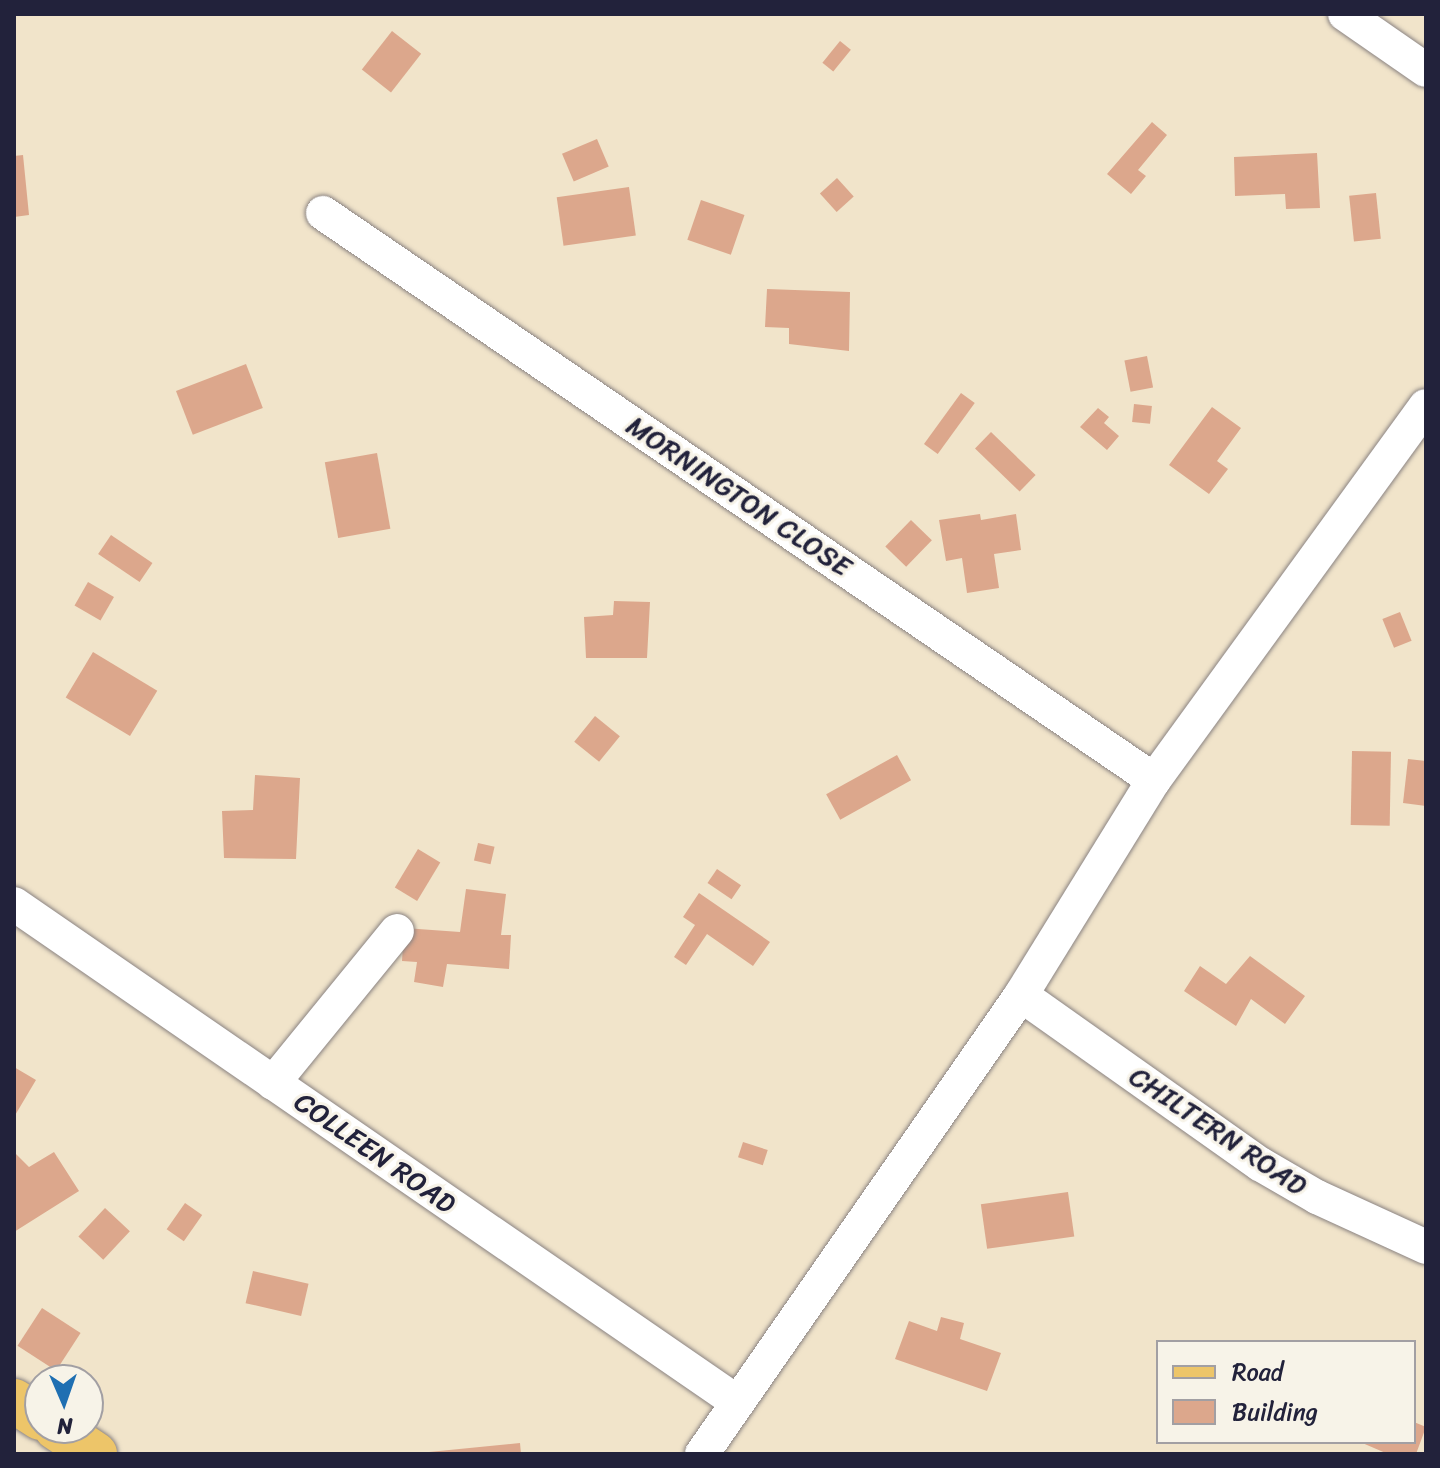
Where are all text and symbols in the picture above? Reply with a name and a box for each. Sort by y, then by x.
street label: MORNINGTON CLOSE [621,409,857,583]
street label: CHILTERN ROAD [1123,1059,1313,1203]
street label: COLLEEN ROAD [288,1085,462,1221]
legend [1156,1340,1416,1444]
text: Road [1232,1351,1283,1393]
north arrow [24,1364,104,1444]
text: Building [1232,1391,1318,1433]
text: N [56,1407,73,1446]

